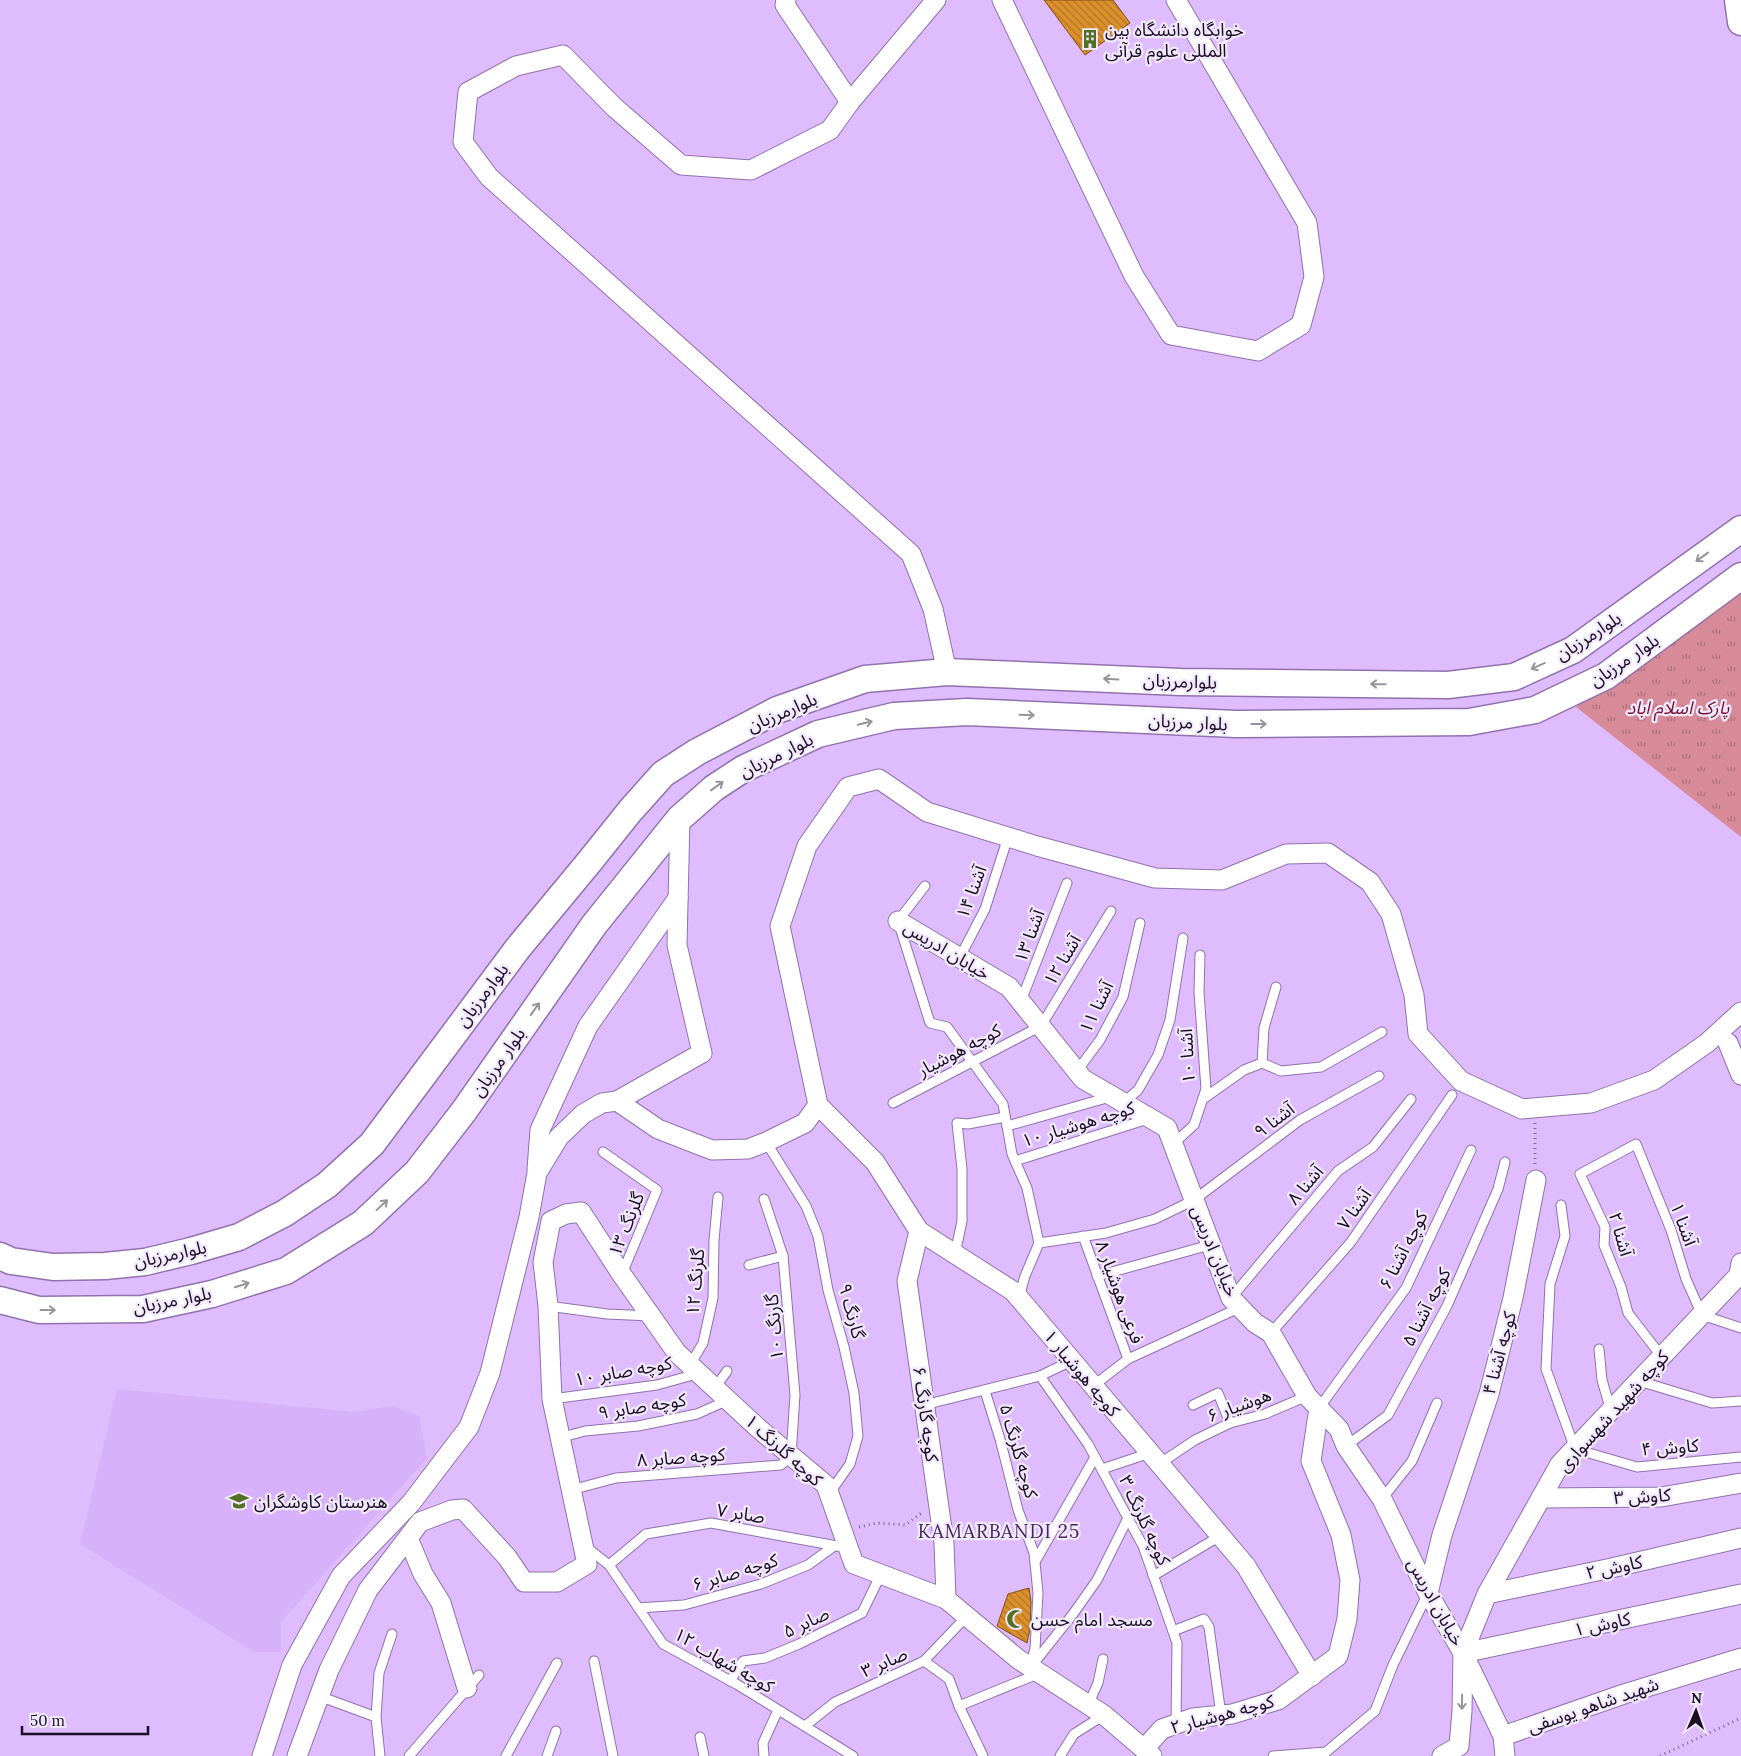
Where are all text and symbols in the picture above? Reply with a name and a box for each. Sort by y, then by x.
place label: خوابگاه دانشگاه بین المللی علوم قرآنی [1105,18,1244,65]
building icon: خوابگاه دانشگاه بین المللی علوم قرآنی [1079,28,1101,50]
one-way arrow [1695,552,1709,562]
street label: بلوارمرزبان [1551,606,1625,666]
street label: بلوار مرزبان [1585,628,1663,692]
one-way arrow [1531,662,1546,672]
street label: بلوارمرزبان [1143,668,1217,694]
one-way arrow [1103,674,1119,683]
one-way arrow [1370,680,1386,689]
street label: بلوارمرزبان [743,687,821,737]
park label: پارک اسلام اباد [1627,696,1730,722]
street label: بلوار مرزبان [1148,708,1228,736]
one-way arrow [1018,710,1034,719]
one-way arrow [857,718,873,727]
one-way arrow [1250,719,1267,729]
street label: بلوار مرزبان [735,727,817,783]
one-way arrow [710,781,724,791]
street label: آشنا ۱۴ [950,861,992,922]
street label: آشنا ۱۳ [1008,905,1050,966]
street label: خیابان ادریس [900,915,994,985]
street label: آشنا ۱۲ [1038,930,1086,990]
street label: بلوارمرزبان [451,959,513,1031]
street label: آشنا ۱۱ [1074,977,1119,1037]
one-way arrow [530,1002,540,1016]
street label: کوچه هوشیار [912,1018,1005,1082]
street label: بلوار مرزبان [466,1023,530,1101]
street label: آشنا ۱۰ [1174,1027,1200,1084]
street label: کوچه هوشیار ۱۰ [1019,1096,1138,1152]
street label: آشنا ۹ [1249,1097,1299,1143]
street label: آشنا ۸ [1282,1160,1329,1210]
street label: آشنا ۷ [1332,1183,1377,1234]
street label: گلرنگ ۱۳ [603,1188,649,1259]
one-way arrow [375,1199,388,1211]
street label: آشنا ۱ [1666,1199,1703,1250]
street label: خیابان ادریس [1186,1202,1244,1300]
street label: کوچه آشنا ۶ [1374,1206,1433,1293]
street label: آشنا ۲ [1604,1209,1638,1259]
street label: بلوارمرزبان [131,1235,209,1273]
street label: فرعی هوشیار ۸ [1091,1237,1149,1347]
street label: گلرنگ ۱۲ [681,1247,709,1316]
street label: کوچه آشنا ۵ [1397,1263,1456,1350]
one-way arrow [234,1279,250,1289]
street label: بلوار مرزبان [131,1281,213,1319]
street label: گارنگ ۹ [834,1281,871,1342]
street label: گارنگ ۱۰ [760,1292,788,1361]
one-way arrow [39,1305,55,1315]
street label: کوچه آشنا ۴ [1477,1309,1521,1397]
street label: کوچه هوشیار ۱ [1039,1325,1125,1422]
street label: کوچه شهید شهسواری [1552,1345,1674,1477]
street label: کوچه صابر ۱۰ [572,1351,674,1391]
street label: کوچه گارنگ ۶ [908,1365,944,1464]
street label: هوشیار ۶ [1204,1383,1274,1427]
street label: کوچه صابر ۹ [596,1388,688,1424]
street label: کوچه گلرنگ ۵ [995,1401,1044,1501]
street label: کوچه گلرنگ ۱ [740,1409,828,1491]
street label: کاوش ۴ [1641,1433,1700,1460]
street label: کوچه صابر ۸ [636,1442,727,1472]
street label: کوچه گلرنگ ۳ [1114,1471,1176,1569]
street label: کاوش ۳ [1613,1483,1672,1509]
school or university icon: هنرستان کاوشگران [228,1490,250,1512]
place label: هنرستان کاوشگران [254,1490,387,1513]
street label: صابر ۷ [715,1498,767,1528]
district label: KAMARBANDI 25 [918,1519,1080,1543]
street label: کوچه صابر ۶ [689,1548,781,1596]
street label: کاوش ۲ [1583,1550,1645,1584]
street label: خیابان ادریس [1402,1554,1470,1650]
street label: صابر ۵ [779,1601,833,1643]
street label: کاوش ۱ [1571,1607,1633,1641]
mosque icon: مسجد امام حسن [1005,1608,1027,1630]
place label: مسجد امام حسن [1031,1608,1153,1634]
street label: کوچه شهاب ۱۲ [670,1622,779,1698]
street label: صابر ۳ [857,1642,911,1682]
street label: شهید شاهو یوسفی [1524,1672,1662,1738]
north arrow [1671,1686,1721,1736]
street label: کوچه هوشیار ۲ [1168,1689,1277,1739]
text: N [1691,1689,1702,1707]
one-way arrow [1457,1693,1467,1709]
scale bar [22,1704,149,1736]
text: 50 m [30,1711,65,1730]

